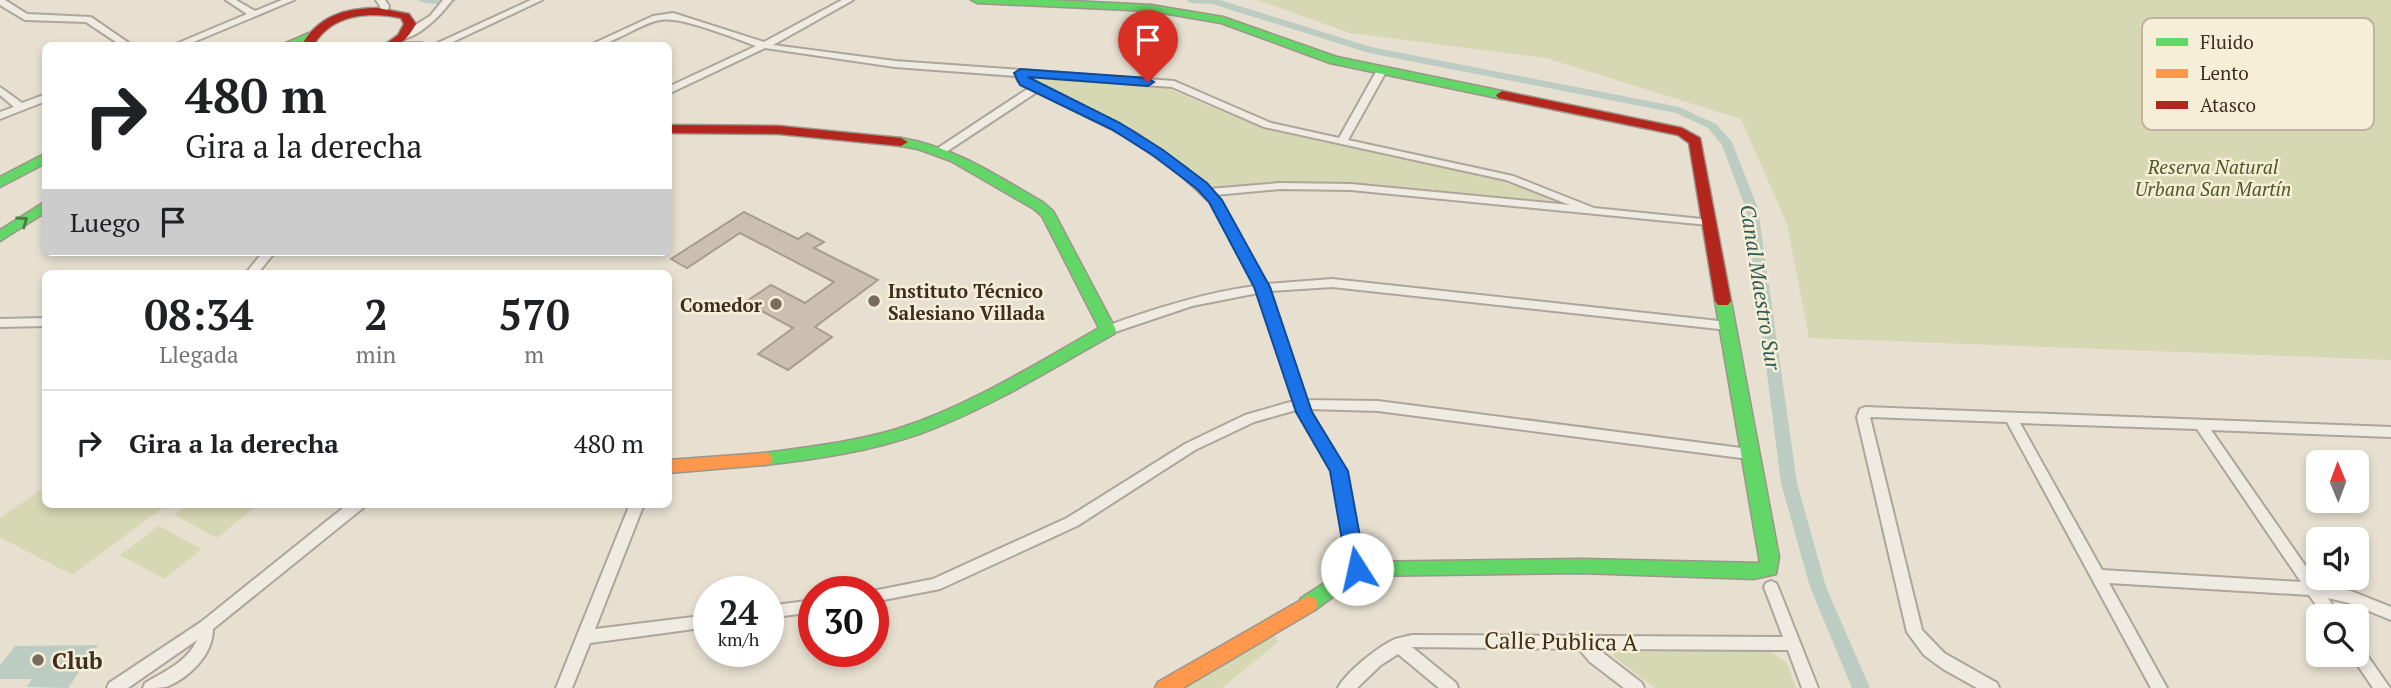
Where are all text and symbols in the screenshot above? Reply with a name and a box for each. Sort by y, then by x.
pin [1118,10,1178,82]
legend [2142,18,2374,130]
icon: arrive [1129,21,1167,59]
text: Fluido [2200,29,2254,54]
text: Lento [2200,60,2249,85]
text: 480 m [185,62,327,127]
icon: right [70,70,161,161]
text: Atasco [2200,92,2256,117]
text: Gira a la derecha [185,125,422,167]
park label: Reserva Natural Urbana San Martín [2135,154,2291,201]
water label: Canal Maestro Sur [1734,202,1788,373]
icon: arrive [154,203,192,241]
text: Luego [70,205,140,239]
one-way arrow [15,216,28,229]
place label: Instituto Técnico Salesiano Villada [888,278,1045,325]
text: 08:34 [144,286,254,342]
text: 2 [364,286,388,342]
text: 570 [499,286,570,342]
place label: Comedor [680,292,763,317]
marker: Instituto Técnico Salesiano Villada [866,293,882,309]
marker: Comedor [768,296,784,312]
text: Llegada [159,339,239,370]
text: min [356,339,396,370]
text: m [524,339,544,370]
icon: right [70,424,108,462]
text: Gira a la derecha [129,426,339,460]
text: 480 m [574,426,644,460]
north arrow [2306,450,2370,513]
map controls [2306,450,2369,667]
button: sound [2306,527,2369,590]
position arrow [1320,532,1394,606]
speed limit sign: 30 [798,576,889,667]
text: 24 [719,589,758,635]
button: search [2306,604,2369,667]
street label: Calle Publica A [1484,624,1638,658]
text: km/h [718,627,759,651]
place label: Club [52,645,102,676]
marker: Club [30,652,46,668]

